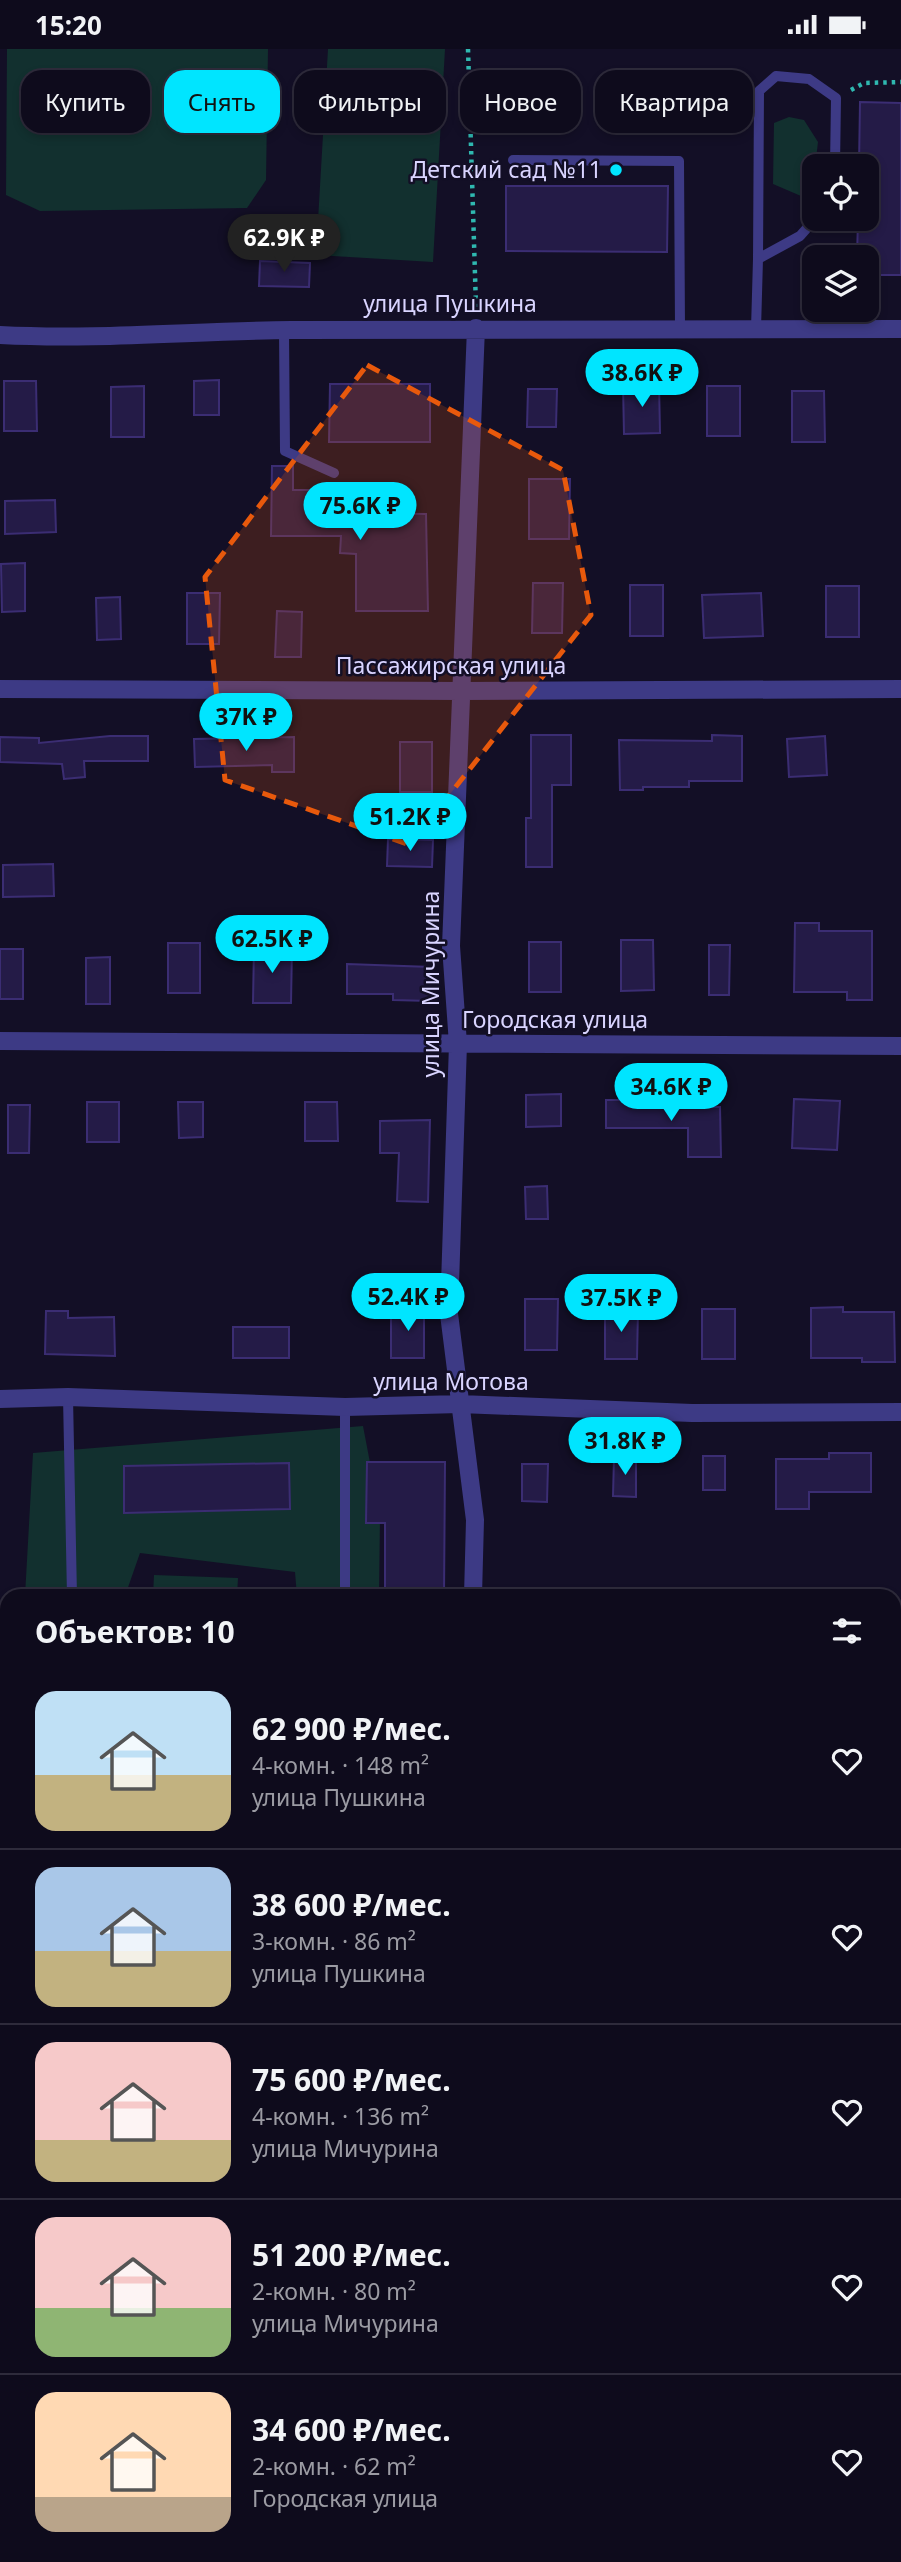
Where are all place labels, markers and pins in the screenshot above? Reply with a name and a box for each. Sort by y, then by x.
place label: Детский сад №11 [410,153,602,185]
marker: Детский сад №11 [608,162,624,178]
pin: 62.9K ₽ [219,215,349,274]
pin: 38.6K ₽ [577,349,707,409]
pin: 75.6K ₽ [295,483,425,542]
pin: 37K ₽ [197,693,295,753]
pin: 51.2K ₽ [345,793,475,853]
pin: 62.5K ₽ [207,915,337,975]
pin: 34.6K ₽ [606,1063,736,1123]
pin: 52.4K ₽ [343,1273,473,1333]
pin: 37.5K ₽ [556,1275,686,1334]
pin: 31.8K ₽ [560,1417,690,1477]

